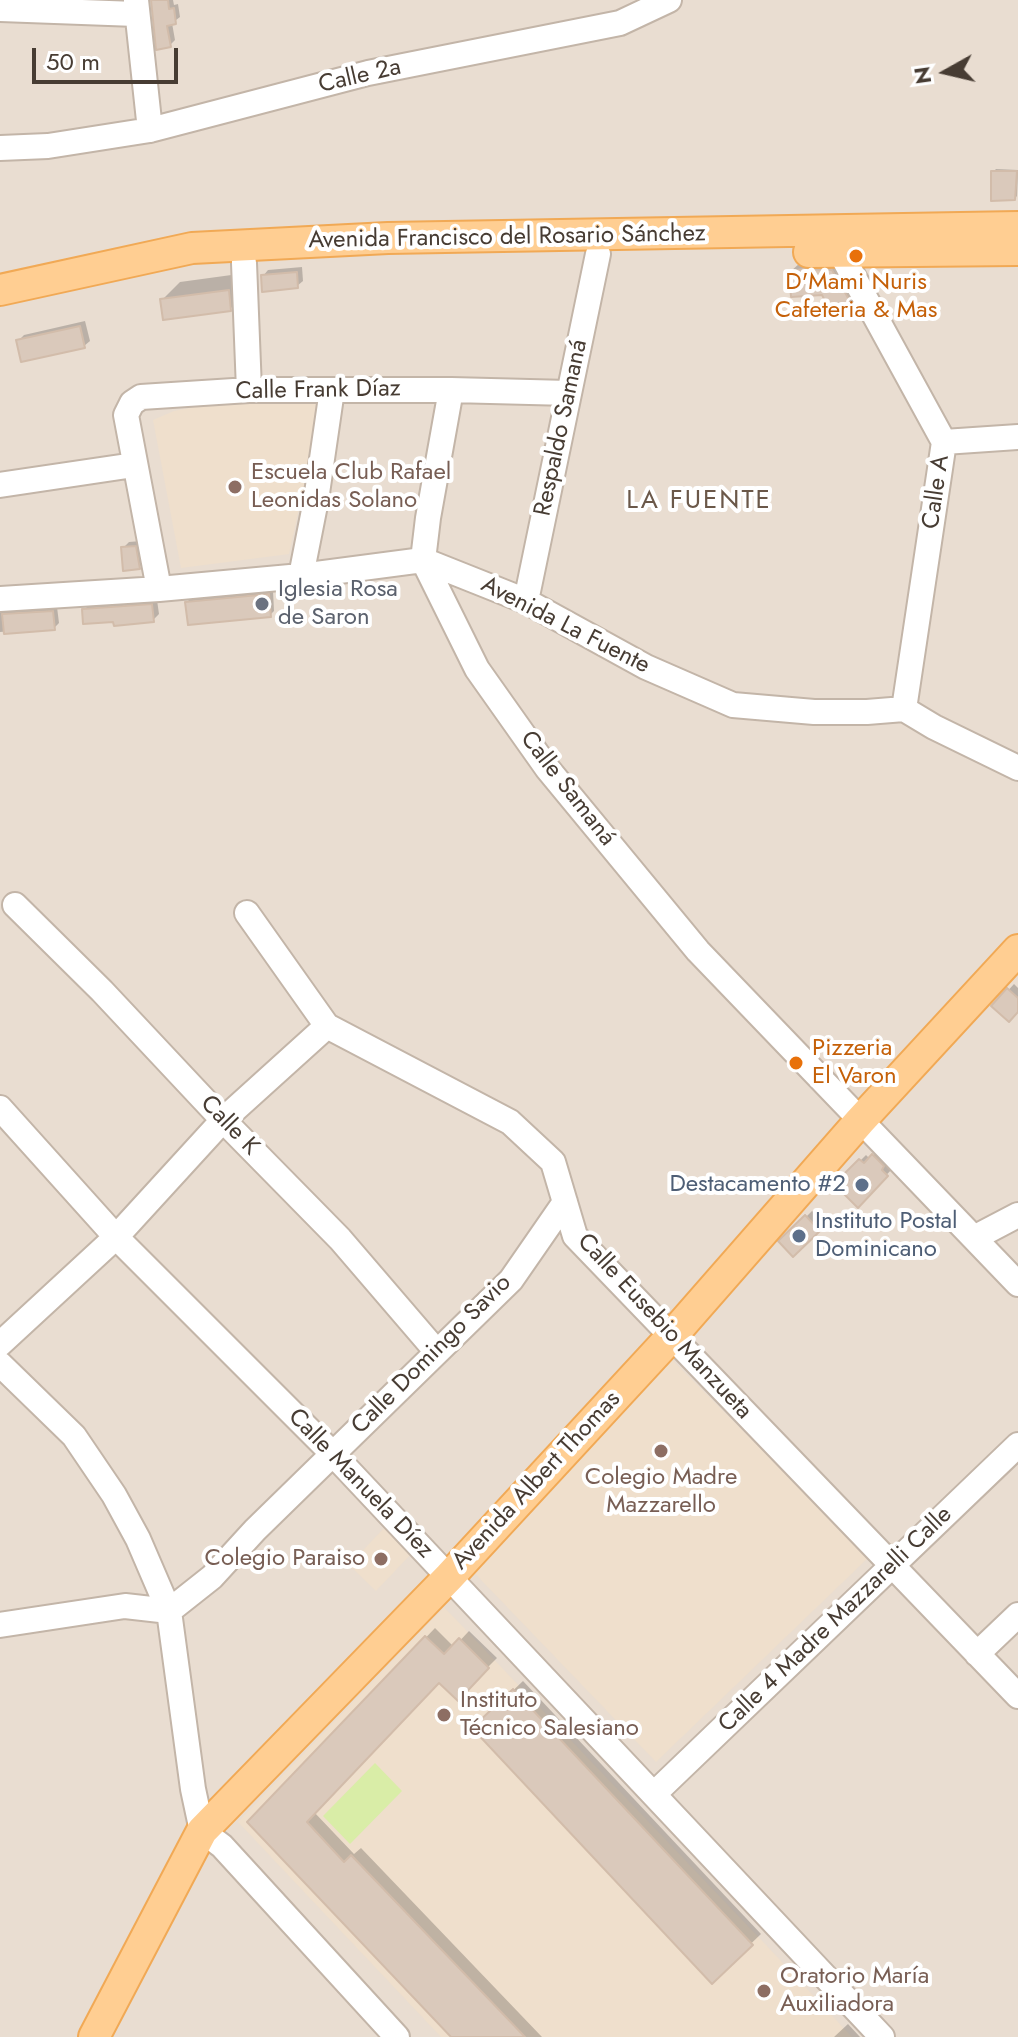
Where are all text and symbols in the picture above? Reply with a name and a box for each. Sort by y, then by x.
scale bar [36,32,182,82]
north arrow [906,32,986,112]
text: 50 m [46,44,100,79]
street label: Calle 2a [316,54,404,100]
text: N [905,64,939,86]
street label: Avenida Francisco del Rosario Sánchez [308,220,706,256]
marker: D'Mami Nuris Cafeteria & Mas [847,247,865,265]
place label: D'Mami Nuris Cafeteria & Mas [775,269,937,325]
street label: Respaldo Samaná [529,337,595,519]
street label: Calle Frank Díaz [235,375,401,407]
street label: Calle A [918,453,956,531]
place label: Escuela Club Rafael Leonidas Solano [251,459,451,515]
marker: Escuela Club Rafael Leonidas Solano [226,478,244,496]
district label: LA FUENTE [626,486,772,518]
street label: Avenida La Fuente [476,571,654,681]
place label: Iglesia Rosa de Saron [278,576,398,632]
marker: Iglesia Rosa de Saron [253,595,271,613]
street label: Calle Samaná [513,726,621,852]
place label: Pizzeria El Varon [812,1035,896,1091]
marker: Pizzeria El Varon [787,1054,805,1072]
street label: Calle K [194,1090,264,1162]
place label: Destacamento #2 [669,1171,846,1199]
marker: Destacamento #2 [853,1176,871,1194]
place label: Instituto Postal Dominicano [815,1208,958,1264]
marker: Instituto Postal Dominicano [790,1227,808,1245]
street label: Calle Eusebio Manzueta [571,1228,757,1426]
street label: Calle Domingo Savio [346,1269,518,1441]
street label: Avenida Albert Thomas [447,1386,627,1576]
street label: Calle Manuela Díez [281,1403,439,1565]
marker: Colegio Madre Mazzarello [652,1442,670,1460]
place label: Colegio Madre Mazzarello [585,1464,737,1520]
street label: Calle 4 Madre Mazzarelli Calle [713,1501,959,1739]
place label: Colegio Paraiso [205,1545,365,1573]
marker: Colegio Paraiso [372,1550,390,1568]
place label: Instituto Técnico Salesiano [460,1687,639,1743]
marker: Instituto Técnico Salesiano [435,1706,453,1724]
place label: Oratorio María Auxiliadora [780,1963,929,2019]
marker: Oratorio María Auxiliadora [755,1982,773,2000]

